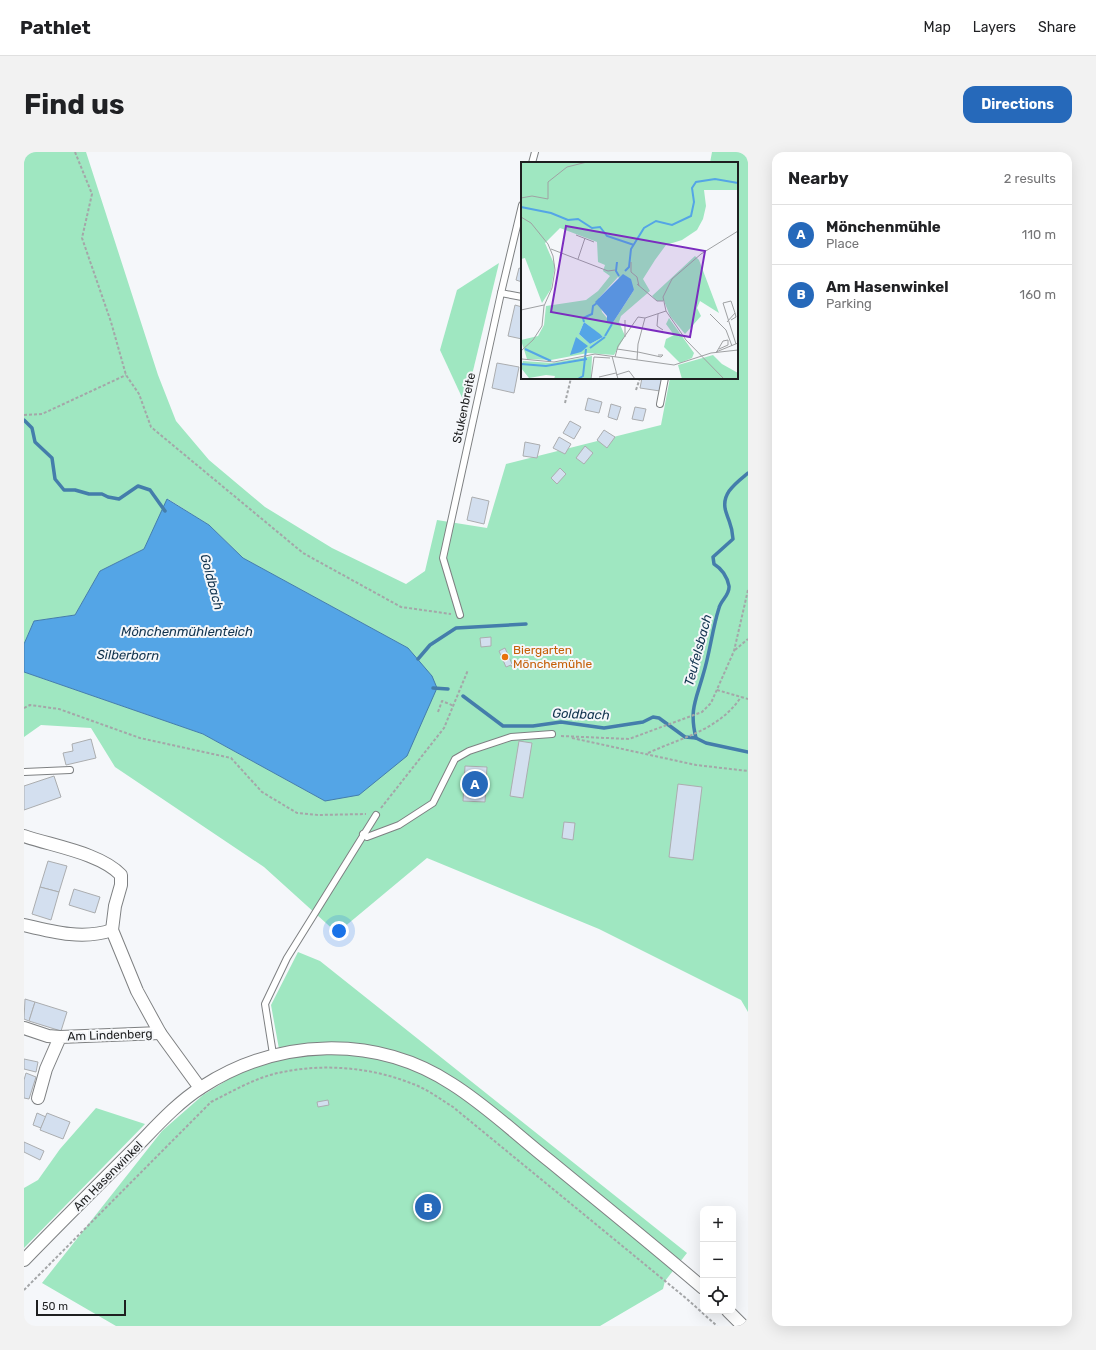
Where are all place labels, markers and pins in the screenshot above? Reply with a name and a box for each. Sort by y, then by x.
place label: Biergarten Mönchemühle [513,643,592,671]
marker: Biergarten Mönchemühle [500,652,510,662]
pin: A [462,769,488,799]
pin: B [415,1192,441,1222]

